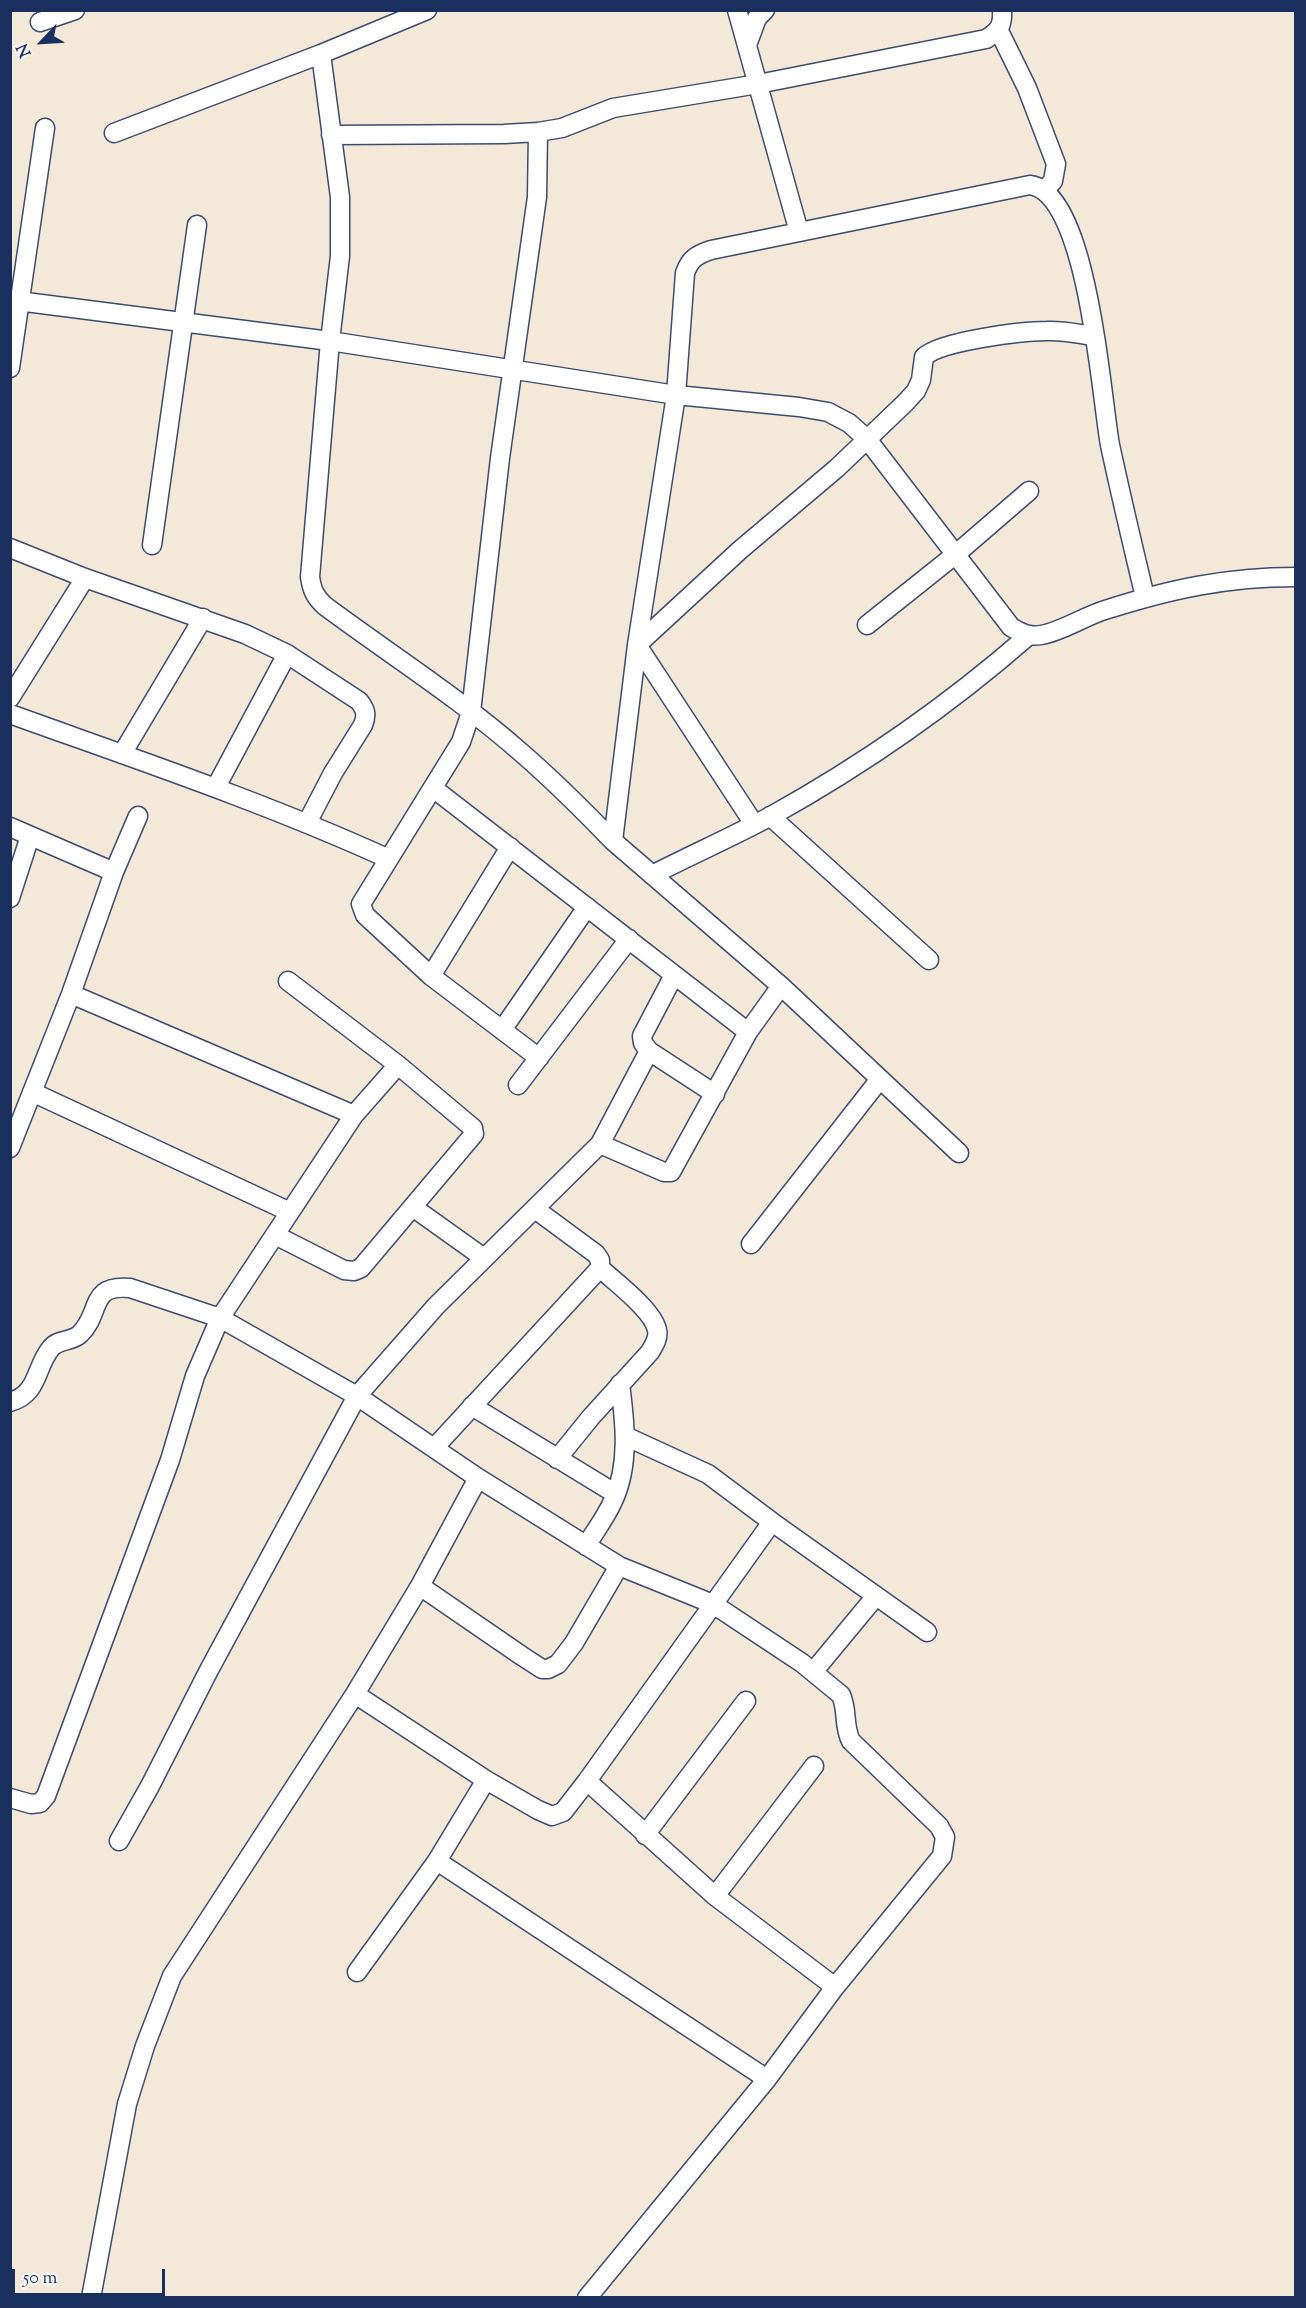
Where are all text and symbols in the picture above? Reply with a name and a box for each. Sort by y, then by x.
north arrow [12,12,72,72]
text: N [12,39,38,60]
scale bar [15,2257,168,2295]
text: 50 m [23,2266,57,2292]

